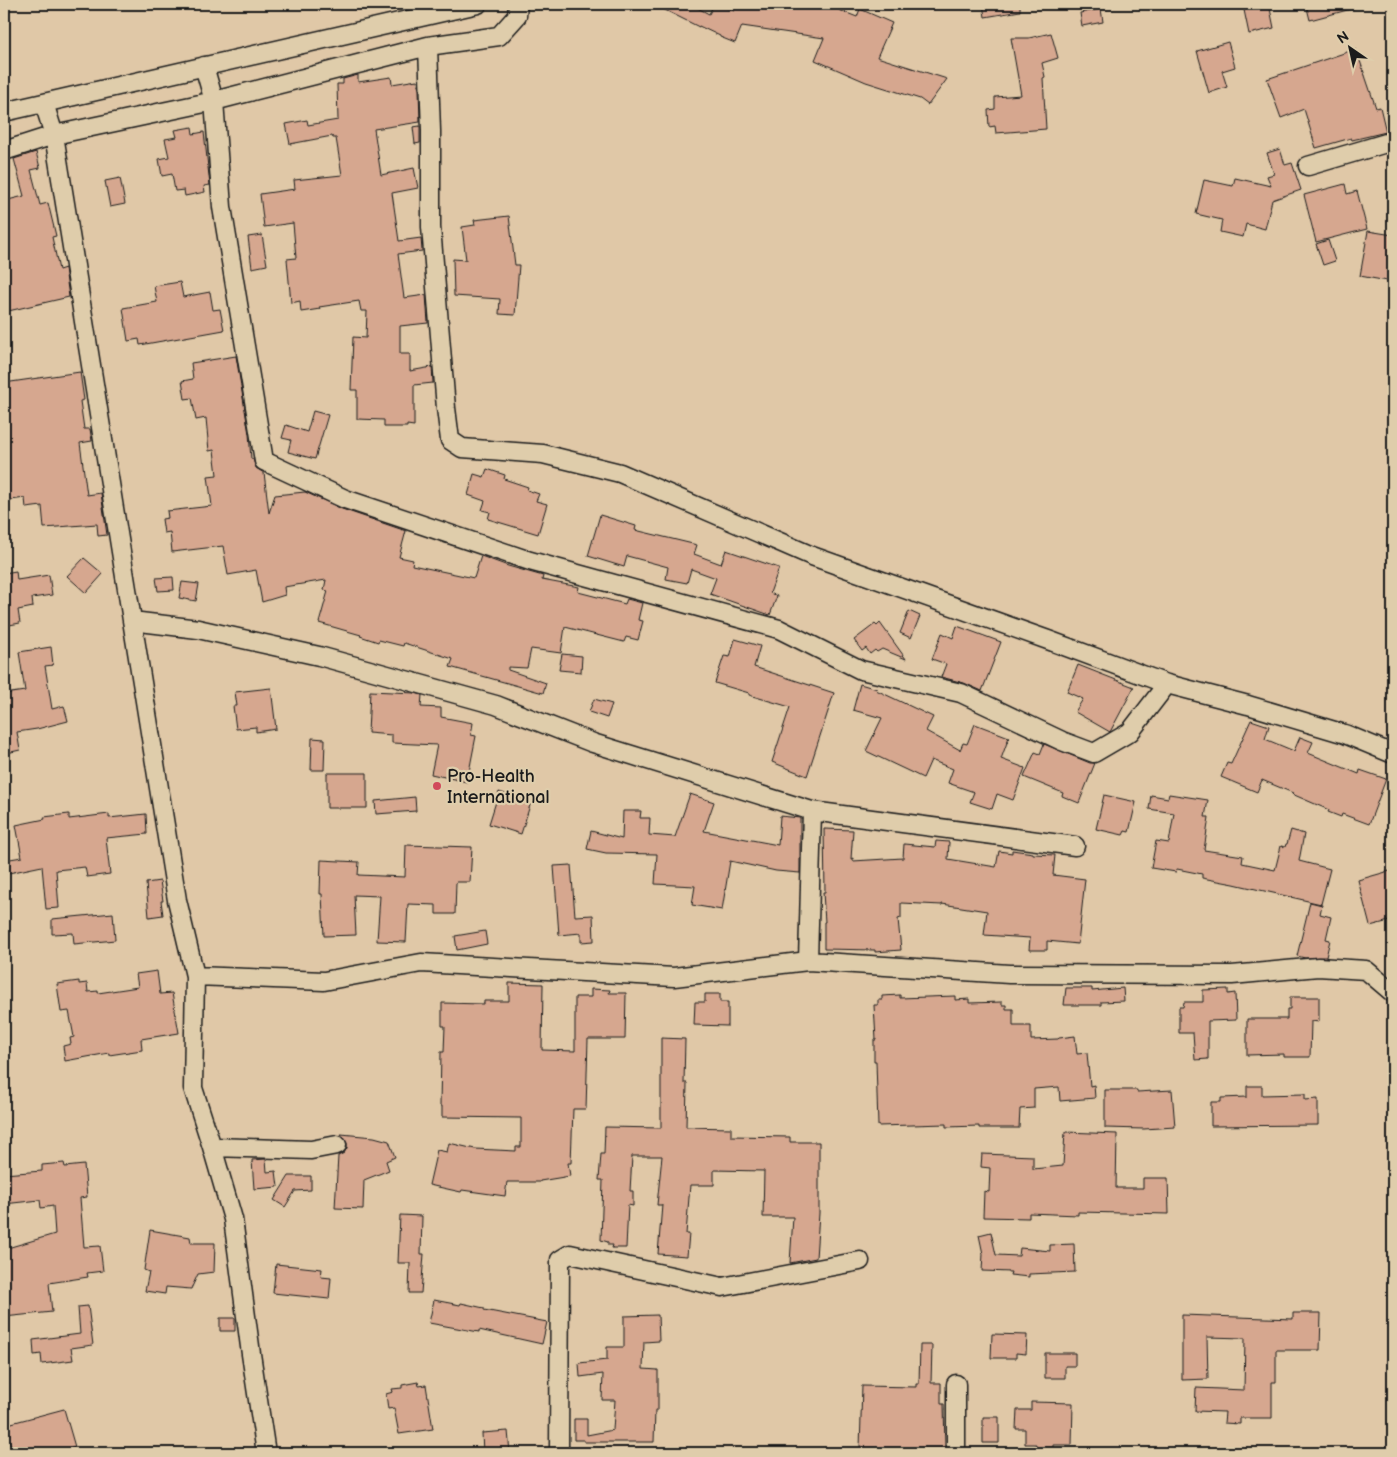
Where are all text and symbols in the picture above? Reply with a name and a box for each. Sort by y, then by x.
north arrow [1324,22,1374,72]
text: N [1334,28,1352,48]
place label: Pro-Health International [447,766,550,808]
marker: Pro-Health International [431,780,443,792]

